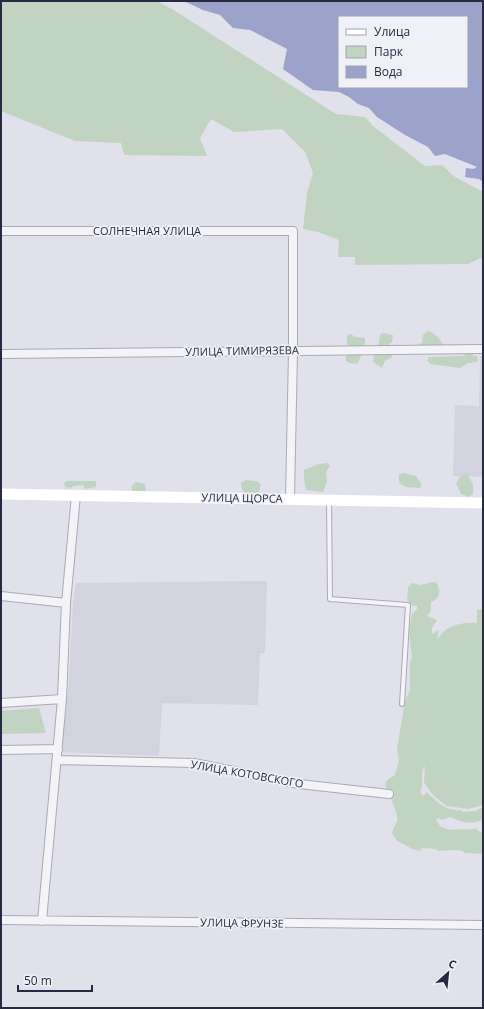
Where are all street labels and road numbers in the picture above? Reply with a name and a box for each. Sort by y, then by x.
street label: СОЛНЕЧНАЯ УЛИЦА [93,223,201,238]
street label: УЛИЦА ТИМИРЯЗЕВА [185,342,299,359]
street label: УЛИЦА ЩОРСА [201,489,283,506]
street label: УЛИЦА КОТОВСКОГО [190,756,305,791]
street label: УЛИЦА ФРУНЗЕ [200,914,284,931]

